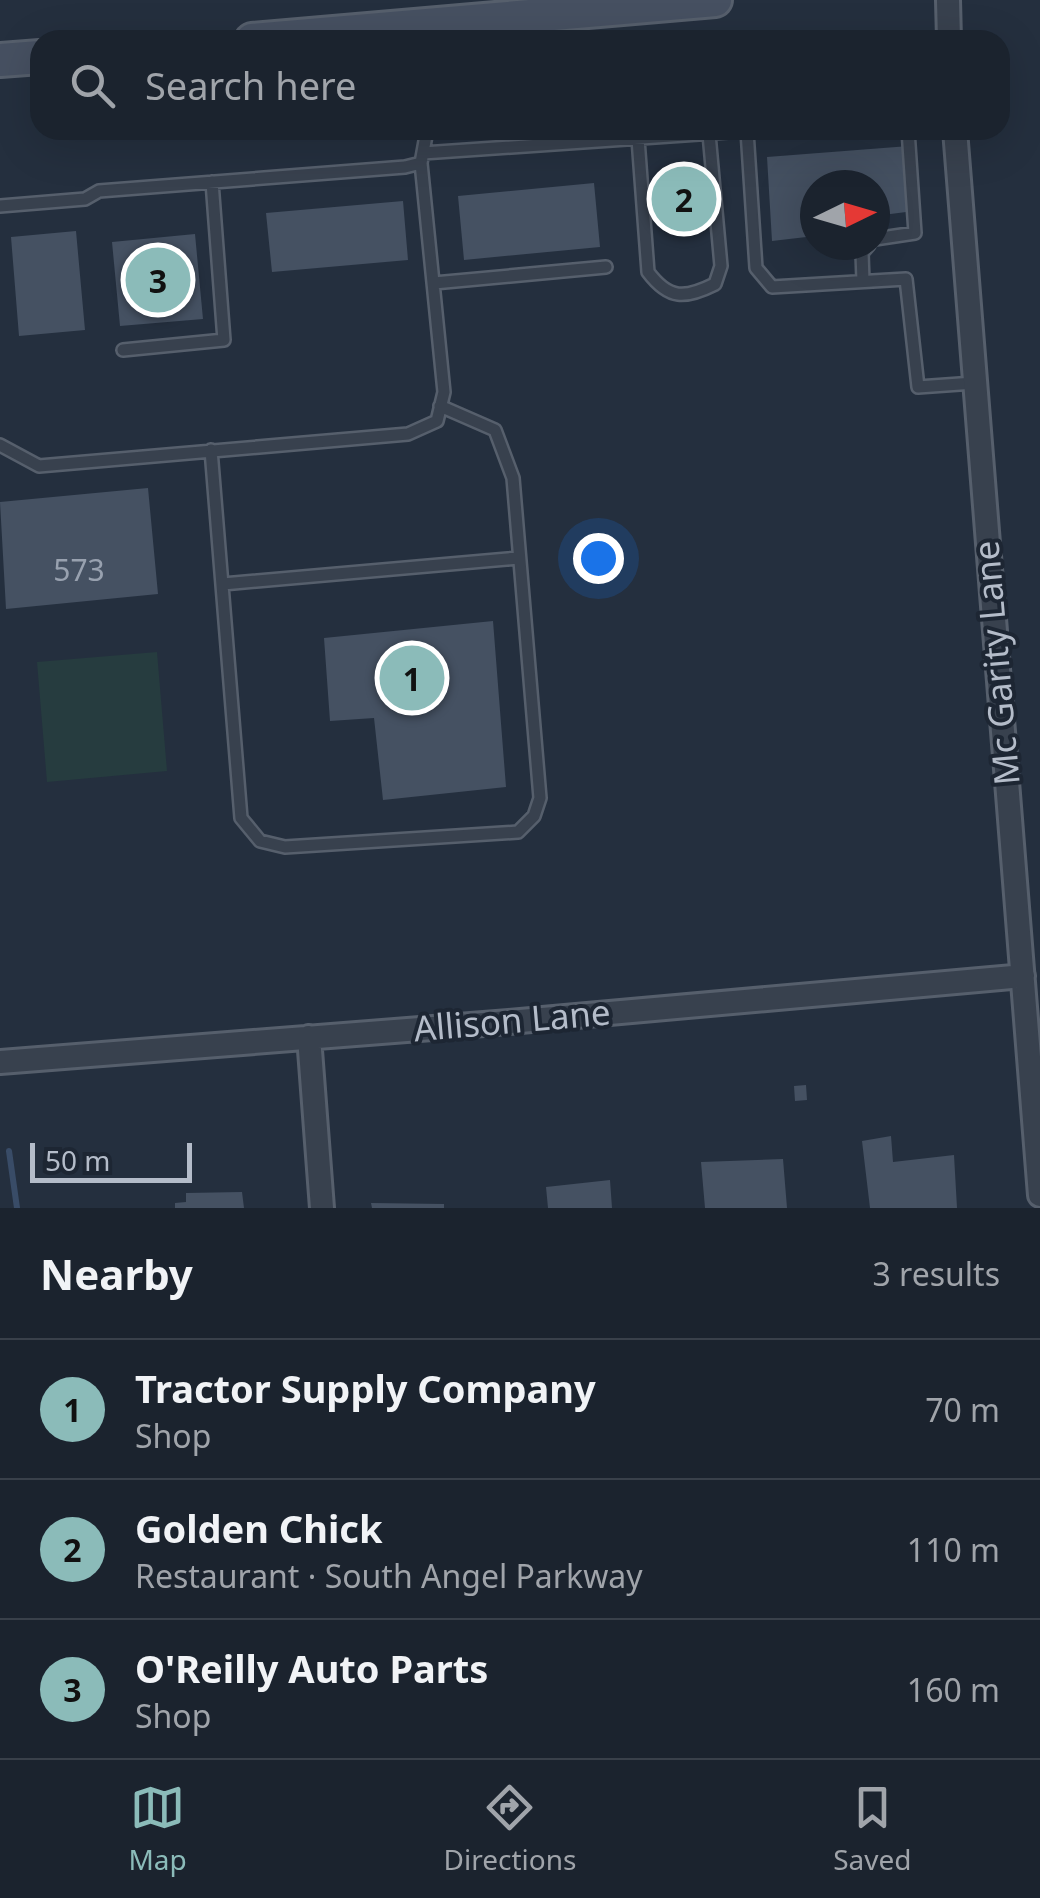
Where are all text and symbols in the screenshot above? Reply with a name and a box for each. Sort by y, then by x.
search box [30,30,1010,140]
icon: search [65,58,120,113]
text: Search here [145,59,356,111]
pin: 2 [652,162,716,236]
north arrow [800,170,890,260]
pin: 3 [126,242,190,318]
your location [573,533,624,584]
street label: Mc Garity Lane [961,539,1030,787]
house number: 573 [53,549,105,590]
pin: 1 [380,640,444,716]
street label: Allison Lane [411,987,612,1052]
scale bar [30,1138,192,1182]
text: 50 m [45,1141,111,1179]
text: Nearby [40,1245,193,1302]
text: 3 results [873,1252,1000,1295]
text: Tractor Supply Company [135,1362,596,1414]
text: 1 [63,1388,82,1431]
text: 70 m [925,1388,1000,1431]
text: Shop [135,1414,211,1457]
text: Golden Chick [135,1502,383,1554]
text: 2 [63,1528,82,1571]
text: 110 m [907,1528,1000,1571]
text: Restaurant · South Angel Parkway [135,1554,643,1597]
text: O'Reilly Auto Parts [135,1642,488,1694]
text: 3 [63,1668,82,1711]
text: 160 m [907,1668,1000,1711]
text: Shop [135,1694,211,1737]
tab: Map [128,1780,187,1878]
tab: Directions [444,1780,576,1878]
tab: Saved [833,1780,912,1878]

